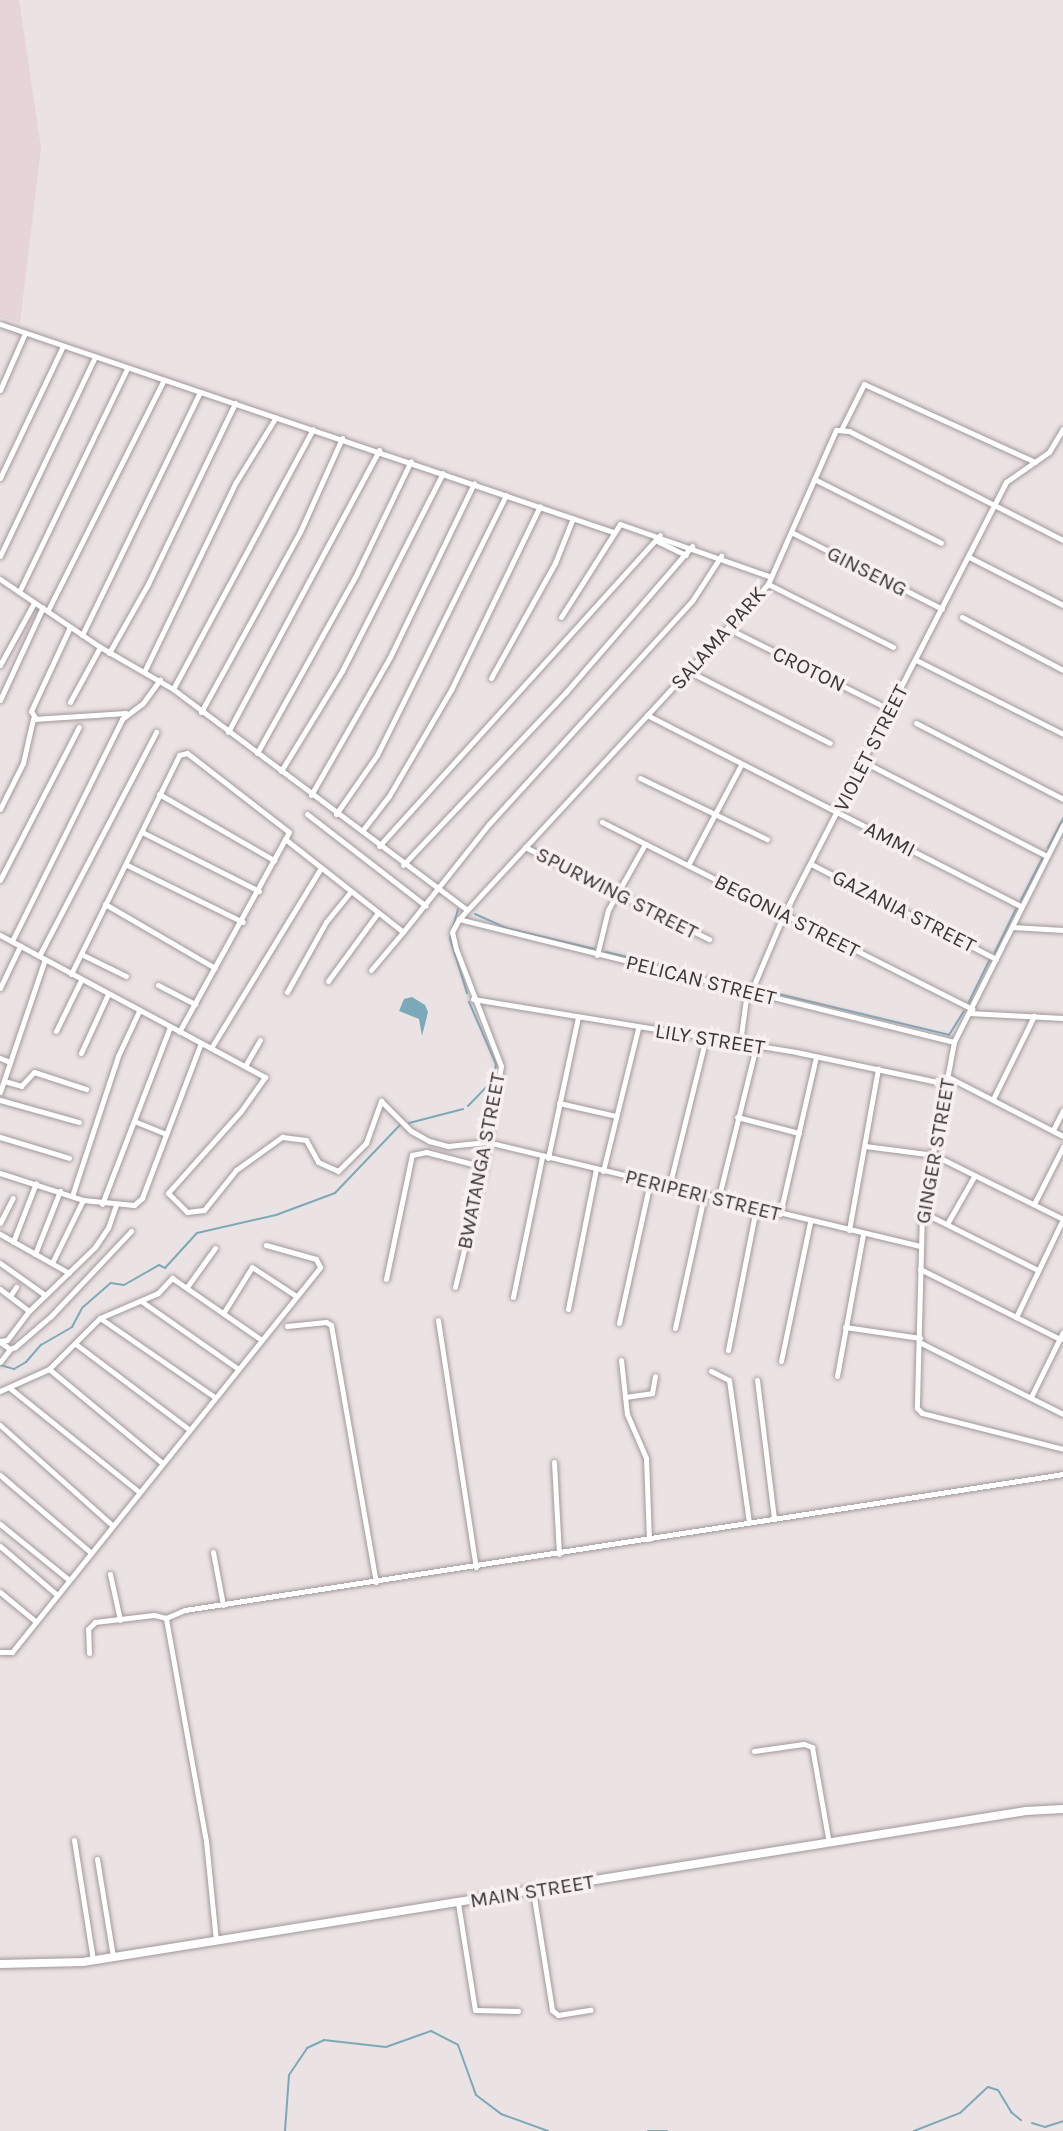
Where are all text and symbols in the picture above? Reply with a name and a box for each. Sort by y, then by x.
street label: GINSENG [823,540,911,602]
street label: SALAMA PARK [665,581,771,695]
street label: CROTON [769,641,849,697]
street label: VIOLET STREET [828,681,914,815]
street label: AMMI [860,816,920,862]
street label: SPURWING STREET [532,841,702,945]
street label: GAZANIA STREET [828,864,980,958]
street label: BEGONIA STREET [710,869,864,963]
street label: PELICAN STREET [623,949,779,1011]
street label: LILY STREET [653,1018,767,1060]
street label: BWATANGA STREET [452,1071,510,1251]
street label: GINGER STREET [910,1076,960,1226]
street label: PERIPERI STREET [623,1163,783,1227]
street label: MAIN STREET [468,1869,596,1913]

